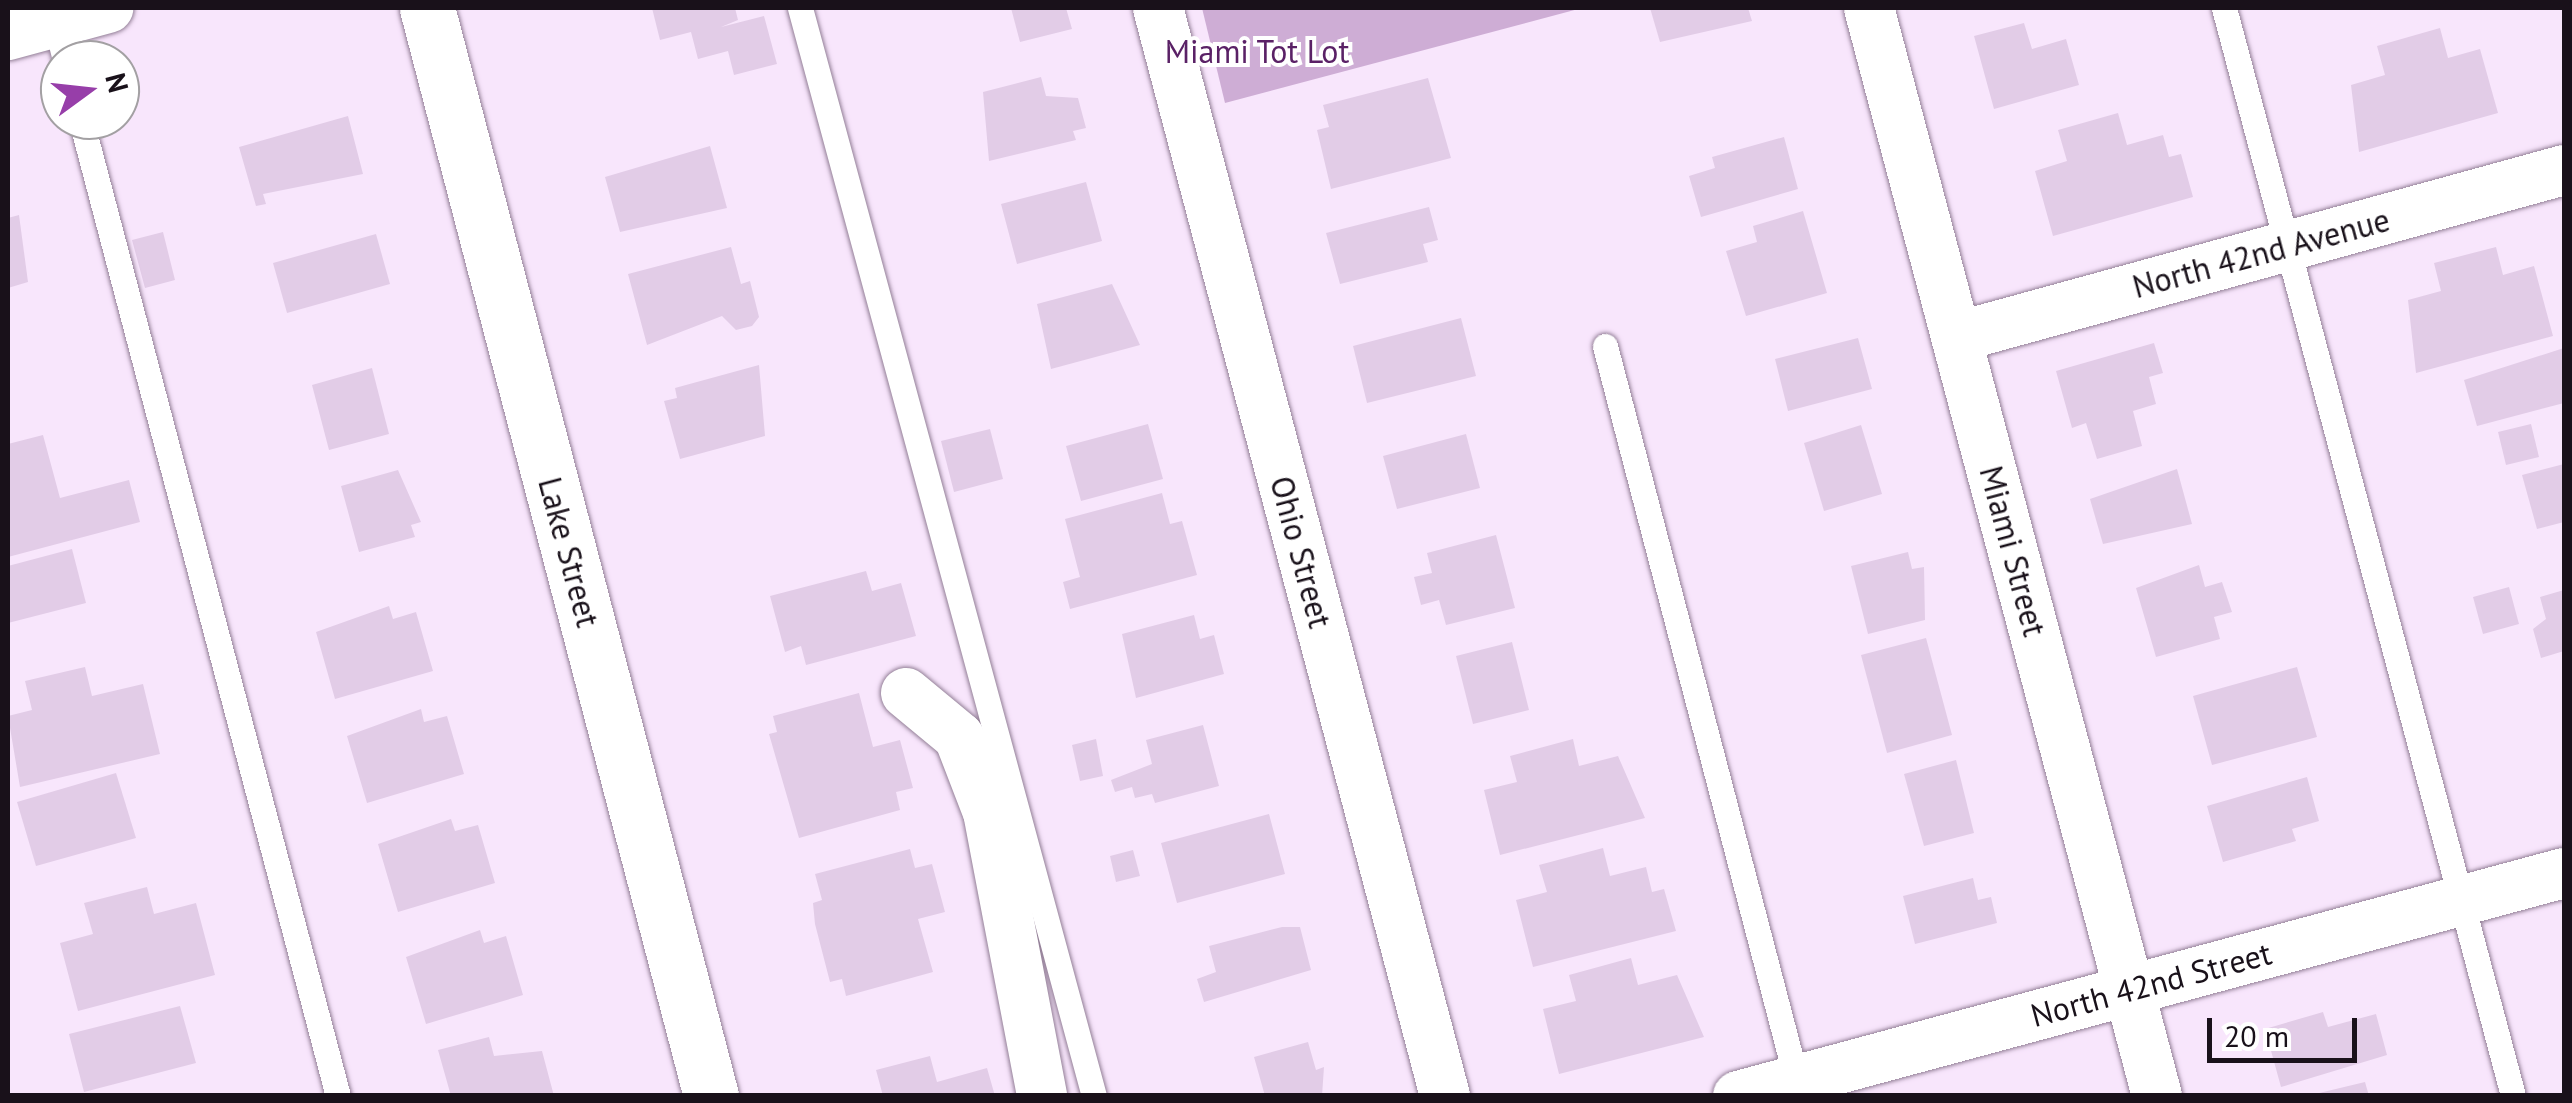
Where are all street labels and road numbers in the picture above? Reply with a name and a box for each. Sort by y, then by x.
street label: North 42nd Avenue [2128,200,2394,306]
street label: Miami Street [1972,462,2054,640]
street label: Ohio Street [1262,472,1340,632]
street label: Lake Street [531,473,607,631]
street label: North 42nd Street [2027,933,2275,1035]

